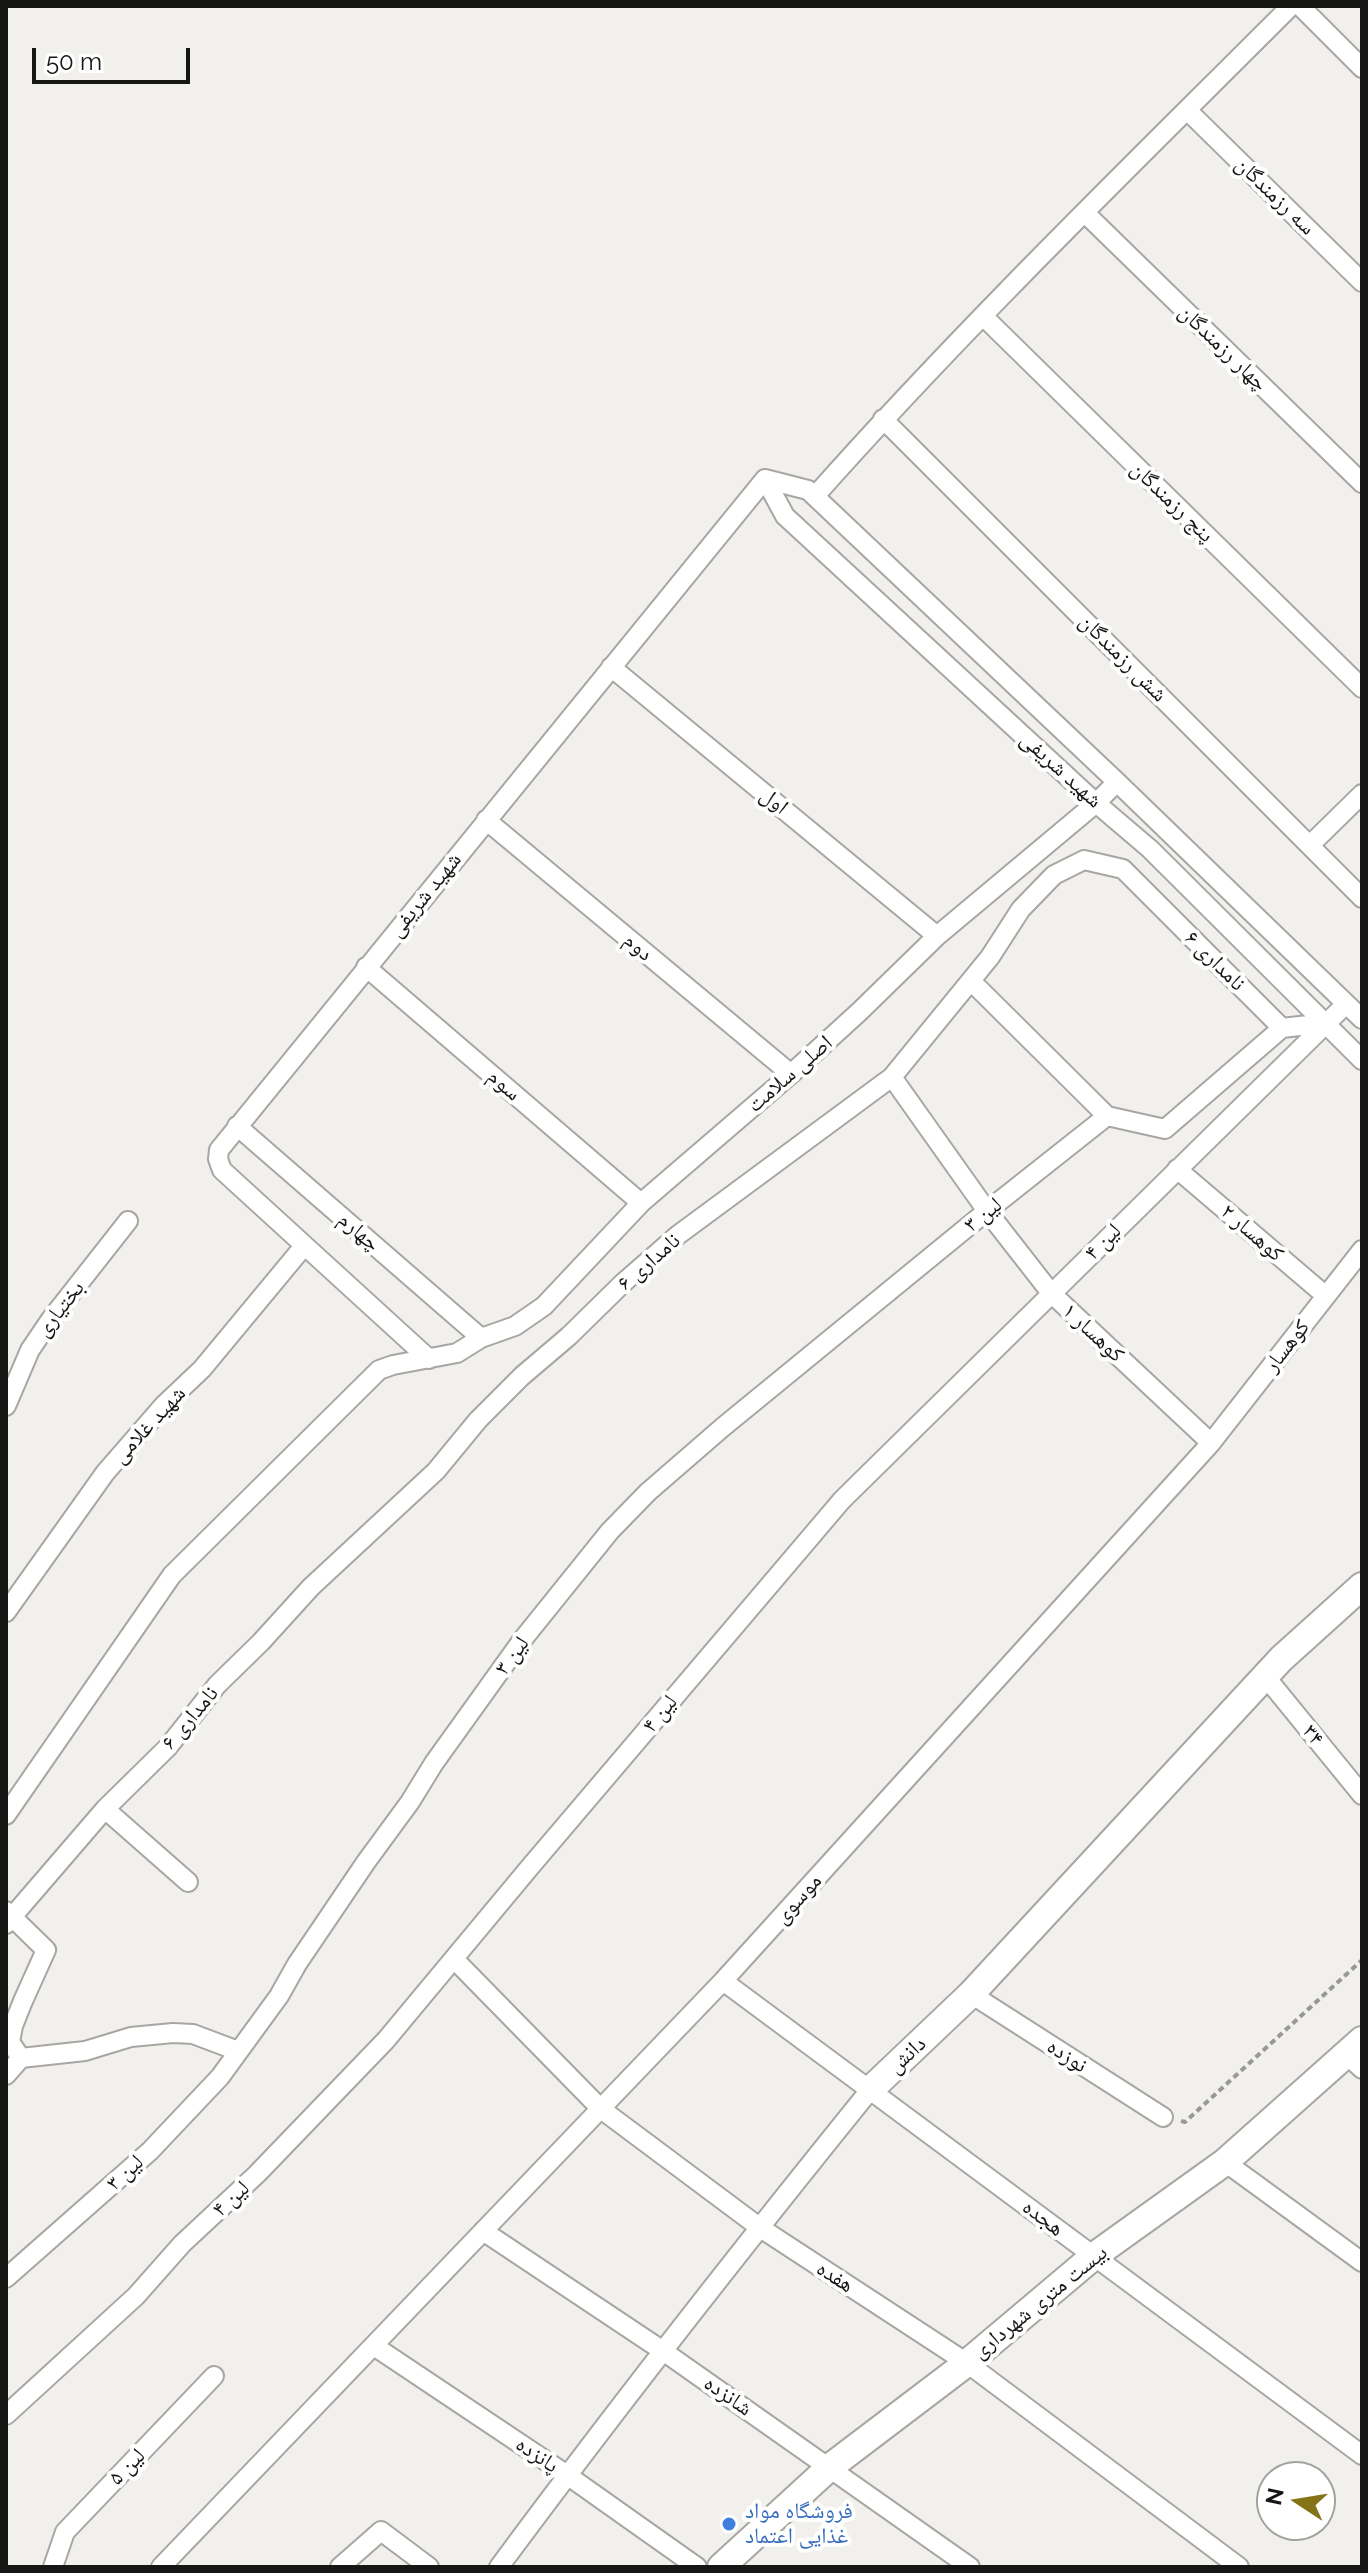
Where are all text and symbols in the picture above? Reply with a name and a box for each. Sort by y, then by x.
scale bar [36,32,194,82]
text: 50 m [46,47,102,76]
street label: سه رزمندگان [1229,151,1321,241]
street label: چهار رزمندگان [1173,299,1273,397]
street label: پنج رزمندگان [1125,456,1219,548]
street label: شش رزمندگان [1073,608,1173,708]
street label: شهید شریفی [1015,726,1107,814]
street label: اول [755,782,793,820]
street label: شهید شریفی [383,847,467,943]
street label: نامداری ۶ [1179,925,1251,997]
street label: دوم [618,927,658,967]
street label: اصلی سلامت [742,1030,838,1118]
street label: سوم [482,1063,526,1107]
street label: لین ۳ [959,1192,1007,1238]
street label: کوهسار ۲ [1215,1199,1289,1267]
street label: چهارم [333,1207,385,1257]
street label: لین ۴ [1079,1218,1127,1266]
street label: نامداری ۶ [612,1227,686,1297]
street label: بختیاری [30,1276,90,1342]
street label: کوهسار ۱ [1057,1298,1129,1368]
street label: کوهسار [1258,1315,1316,1377]
street label: شهید غلامی [106,1381,192,1469]
street label: لین ۳ [489,1632,535,1680]
street label: نامداری ۶ [156,1681,224,1755]
street label: لین ۴ [637,1690,683,1738]
street label: ۳۴ [1297,1719,1329,1751]
street label: موسوی [769,1868,827,1930]
street label: دانش [882,2031,932,2079]
street label: نوزده [1042,2033,1092,2079]
street label: لین ۳ [101,2149,149,2197]
street label: لین ۴ [207,2175,255,2223]
street label: هجده [1017,2194,1069,2242]
street label: بیست متری شهرداری [967,2239,1113,2365]
street label: هفده [811,2255,859,2299]
street label: شانزده [699,2370,757,2422]
street label: پانزده [510,2431,564,2479]
street label: لین ۵ [103,2443,151,2491]
north arrow [1256,2461,1336,2541]
text: N [1260,2486,1289,2507]
place label: فروشگاه مواد غذایی اعتماد [745,2498,853,2550]
marker: فروشگاه مواد غذایی اعتماد [720,2515,738,2533]

